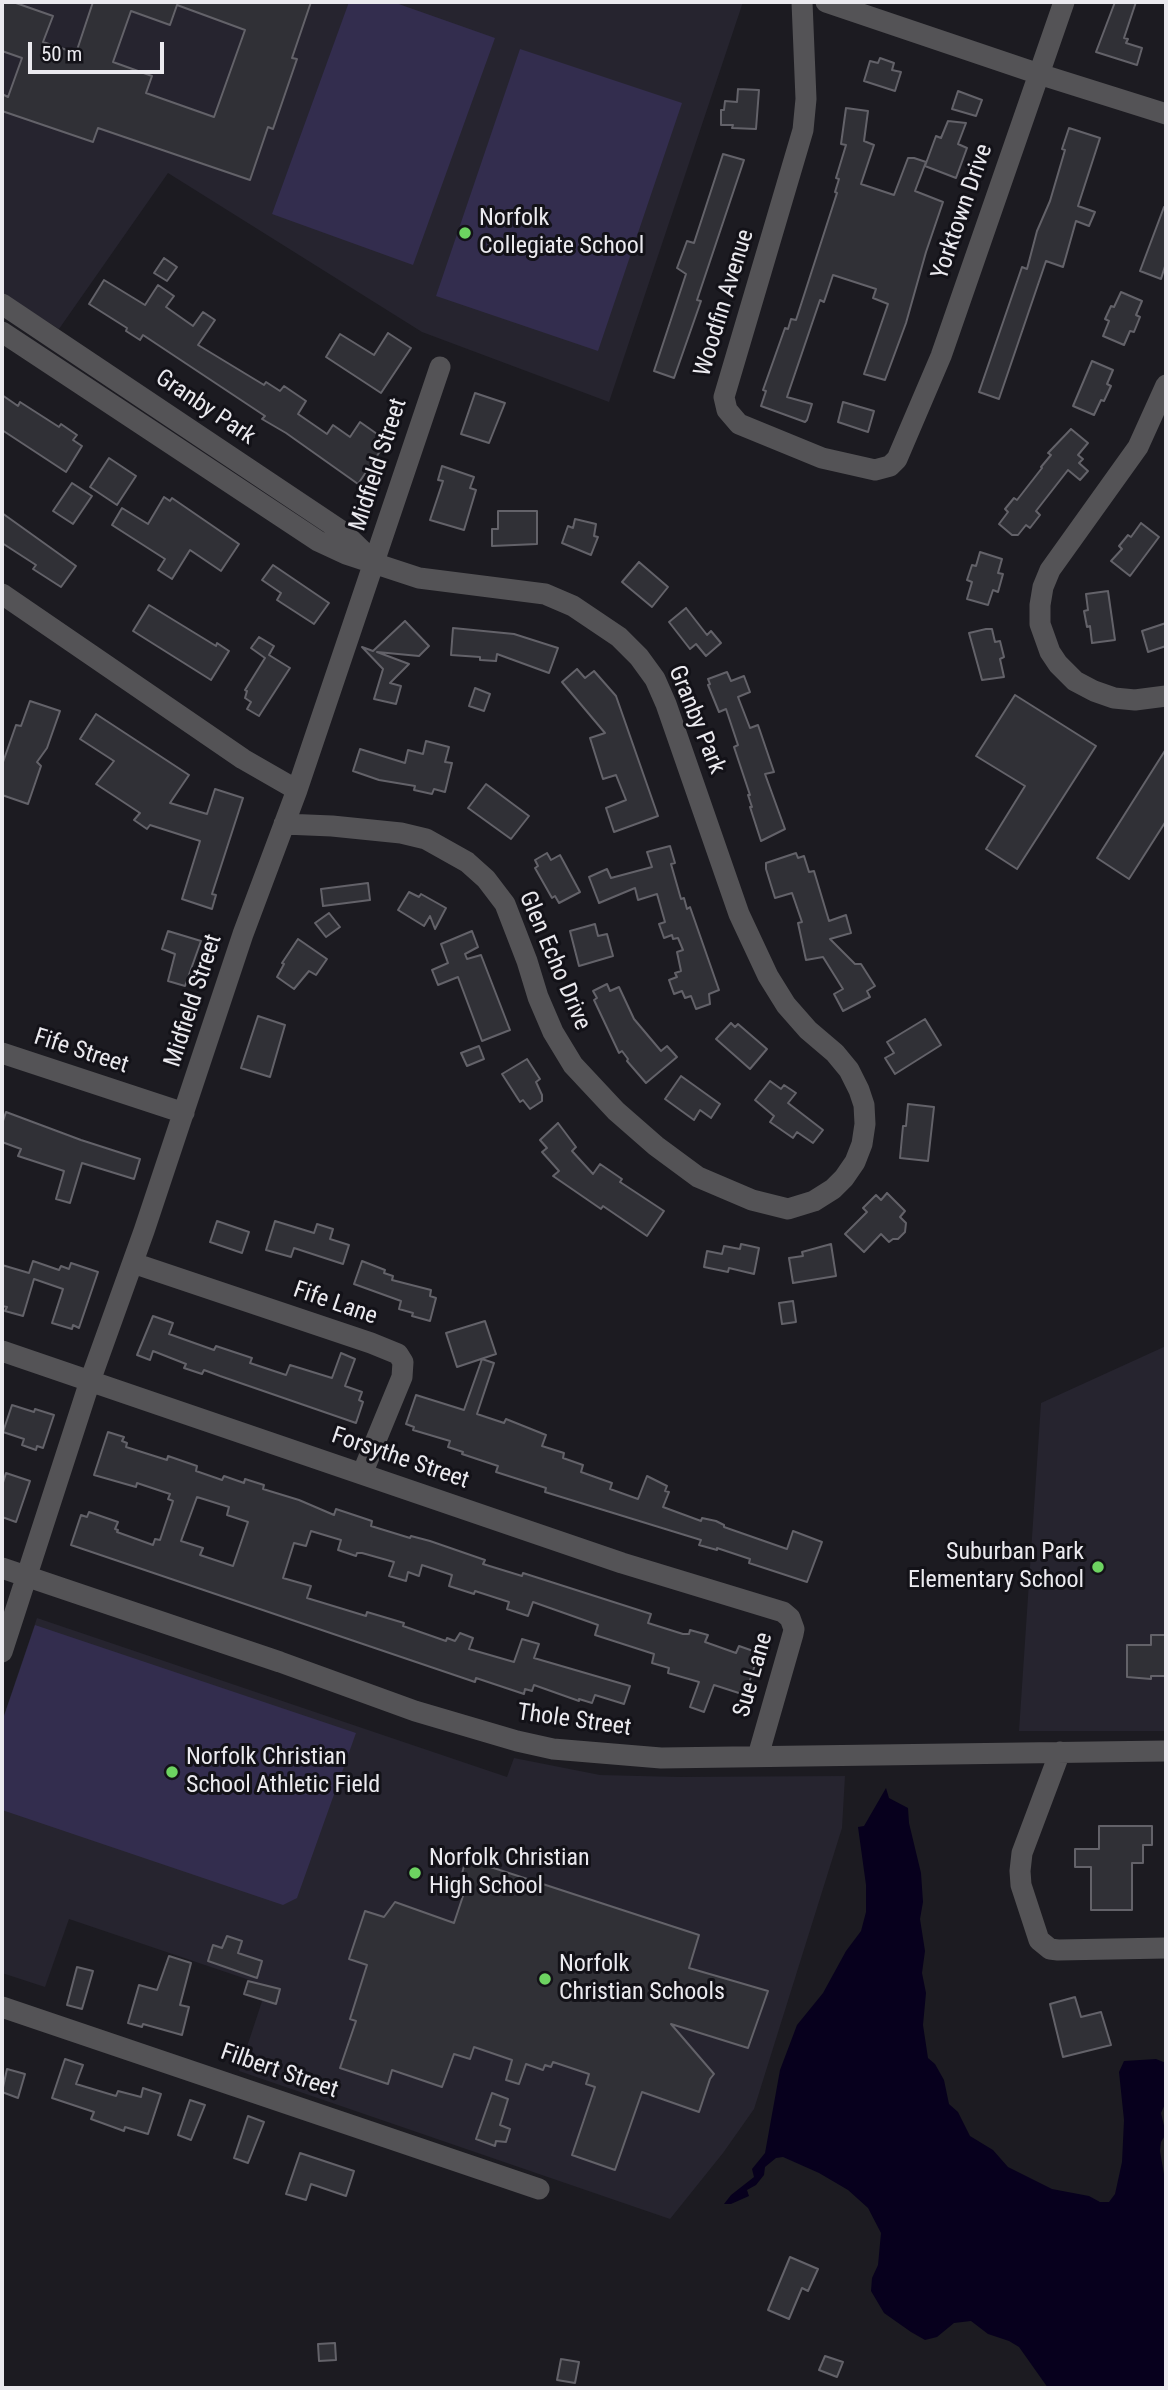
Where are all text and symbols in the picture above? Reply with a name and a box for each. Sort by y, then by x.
scale bar [32,28,168,72]
text: 50 m [41,42,82,66]
street label: Yorktown Drive [926,140,1000,284]
place label: Norfolk Collegiate School [479,205,644,261]
marker: Norfolk Collegiate School [457,225,473,241]
street label: Woodfin Avenue [689,226,761,380]
street label: Granby Park [150,364,260,452]
street label: Midfield Street [344,395,414,535]
street label: Granby Park [661,662,731,778]
street label: Glen Echo Drive [512,887,596,1035]
street label: Midfield Street [159,931,229,1071]
street label: Fife Street [30,1023,132,1081]
street label: Fife Lane [289,1276,381,1332]
street label: Forsythe Street [328,1422,472,1496]
place label: Suburban Park Elementary School [908,1539,1084,1595]
marker: Suburban Park Elementary School [1090,1559,1106,1575]
street label: Sue Lane [728,1629,780,1721]
street label: Thole Street [515,1699,633,1743]
place label: Norfolk Christian School Athletic Field [186,1744,380,1800]
marker: Norfolk Christian School Athletic Field [164,1764,180,1780]
place label: Norfolk Christian High School [429,1845,590,1901]
marker: Norfolk Christian High School [407,1865,423,1881]
place label: Norfolk Christian Schools [559,1951,725,2007]
marker: Norfolk Christian Schools [537,1971,553,1987]
street label: Filbert Street [216,2038,342,2106]

